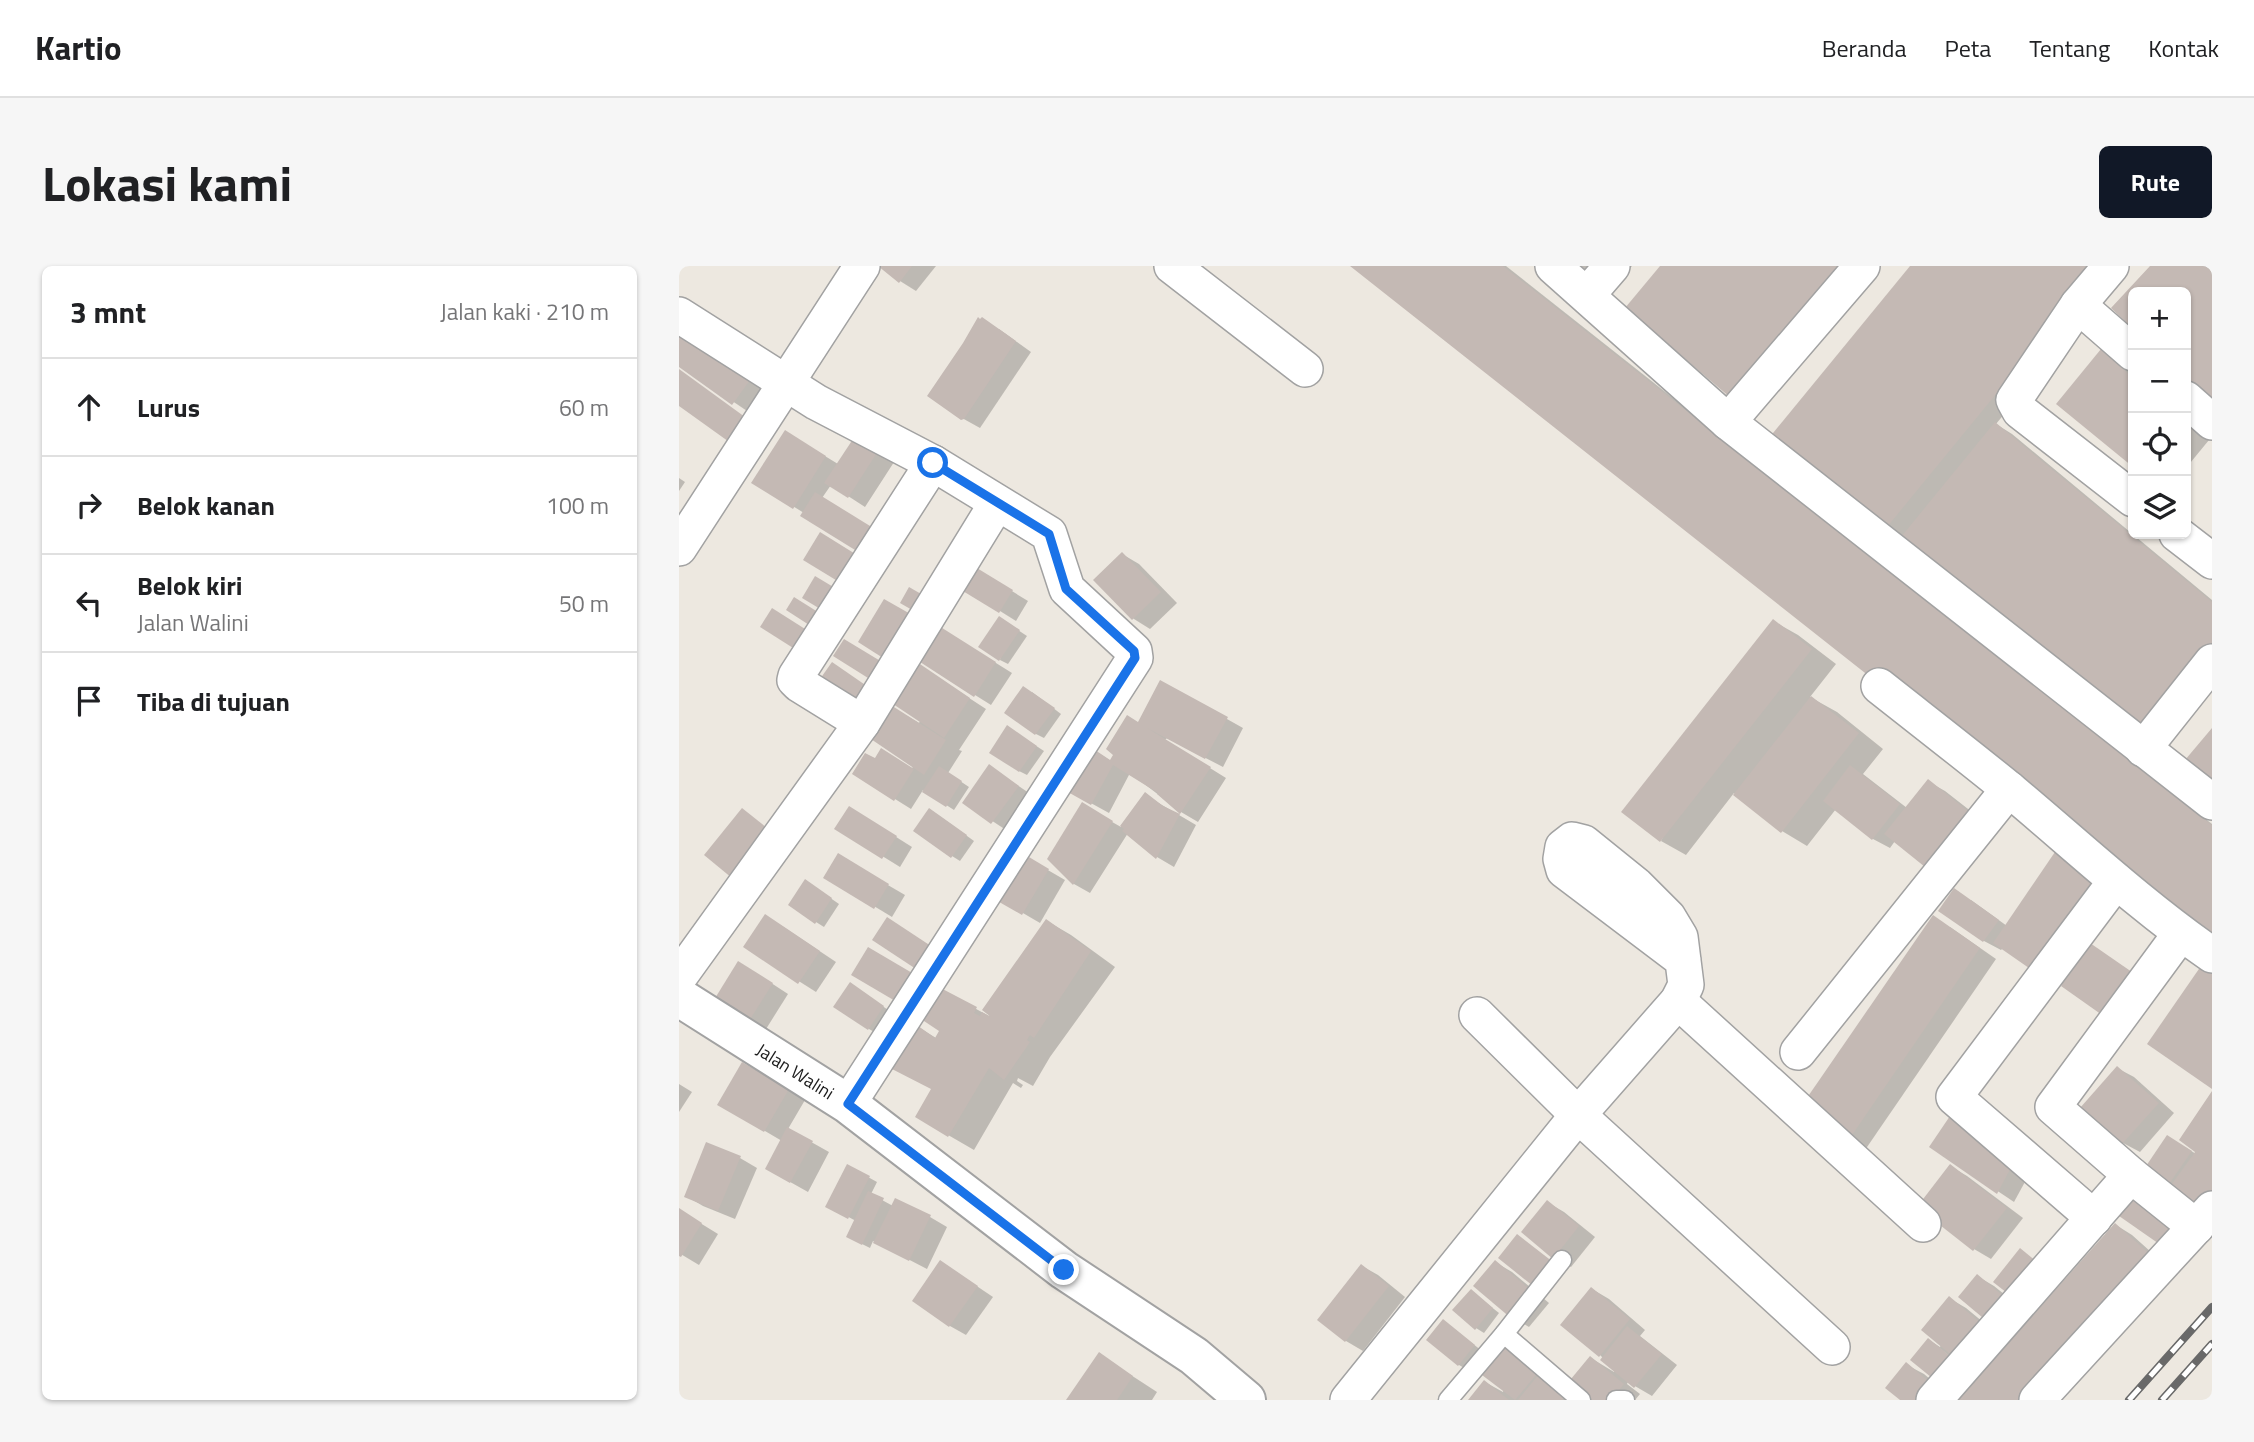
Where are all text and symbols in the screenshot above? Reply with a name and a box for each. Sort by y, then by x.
text: Kartio [35,23,122,73]
text: Beranda [1822,30,1907,66]
text: Peta [1945,30,1991,66]
text: Tentang [2029,30,2110,66]
text: Kontak [2148,30,2219,66]
text: Lokasi kami [42,145,292,220]
button: Rute [2099,146,2212,218]
map controls [2128,287,2191,539]
button: + [2128,287,2191,350]
text: 3 mnt [70,289,146,335]
text: Jalan kaki · 210 m [440,294,609,329]
button: − [2128,350,2191,413]
icon: ahead [70,388,108,426]
text: Lurus [137,388,200,427]
text: 60 m [559,390,609,425]
button: locate [2128,413,2191,476]
route start [917,447,948,478]
button: layers [2128,476,2191,539]
icon: right [70,486,108,524]
text: Belok kanan [137,486,275,525]
text: 100 m [546,488,609,523]
text: Belok kiri [137,566,243,605]
icon: left [70,584,108,622]
text: 50 m [559,586,609,621]
text: Jalan Walini [137,605,249,640]
icon: arrive [70,682,108,720]
text: Tiba di tujuan [137,682,290,721]
street label: Jalan Walini [751,1036,840,1106]
route end [1048,1254,1079,1285]

